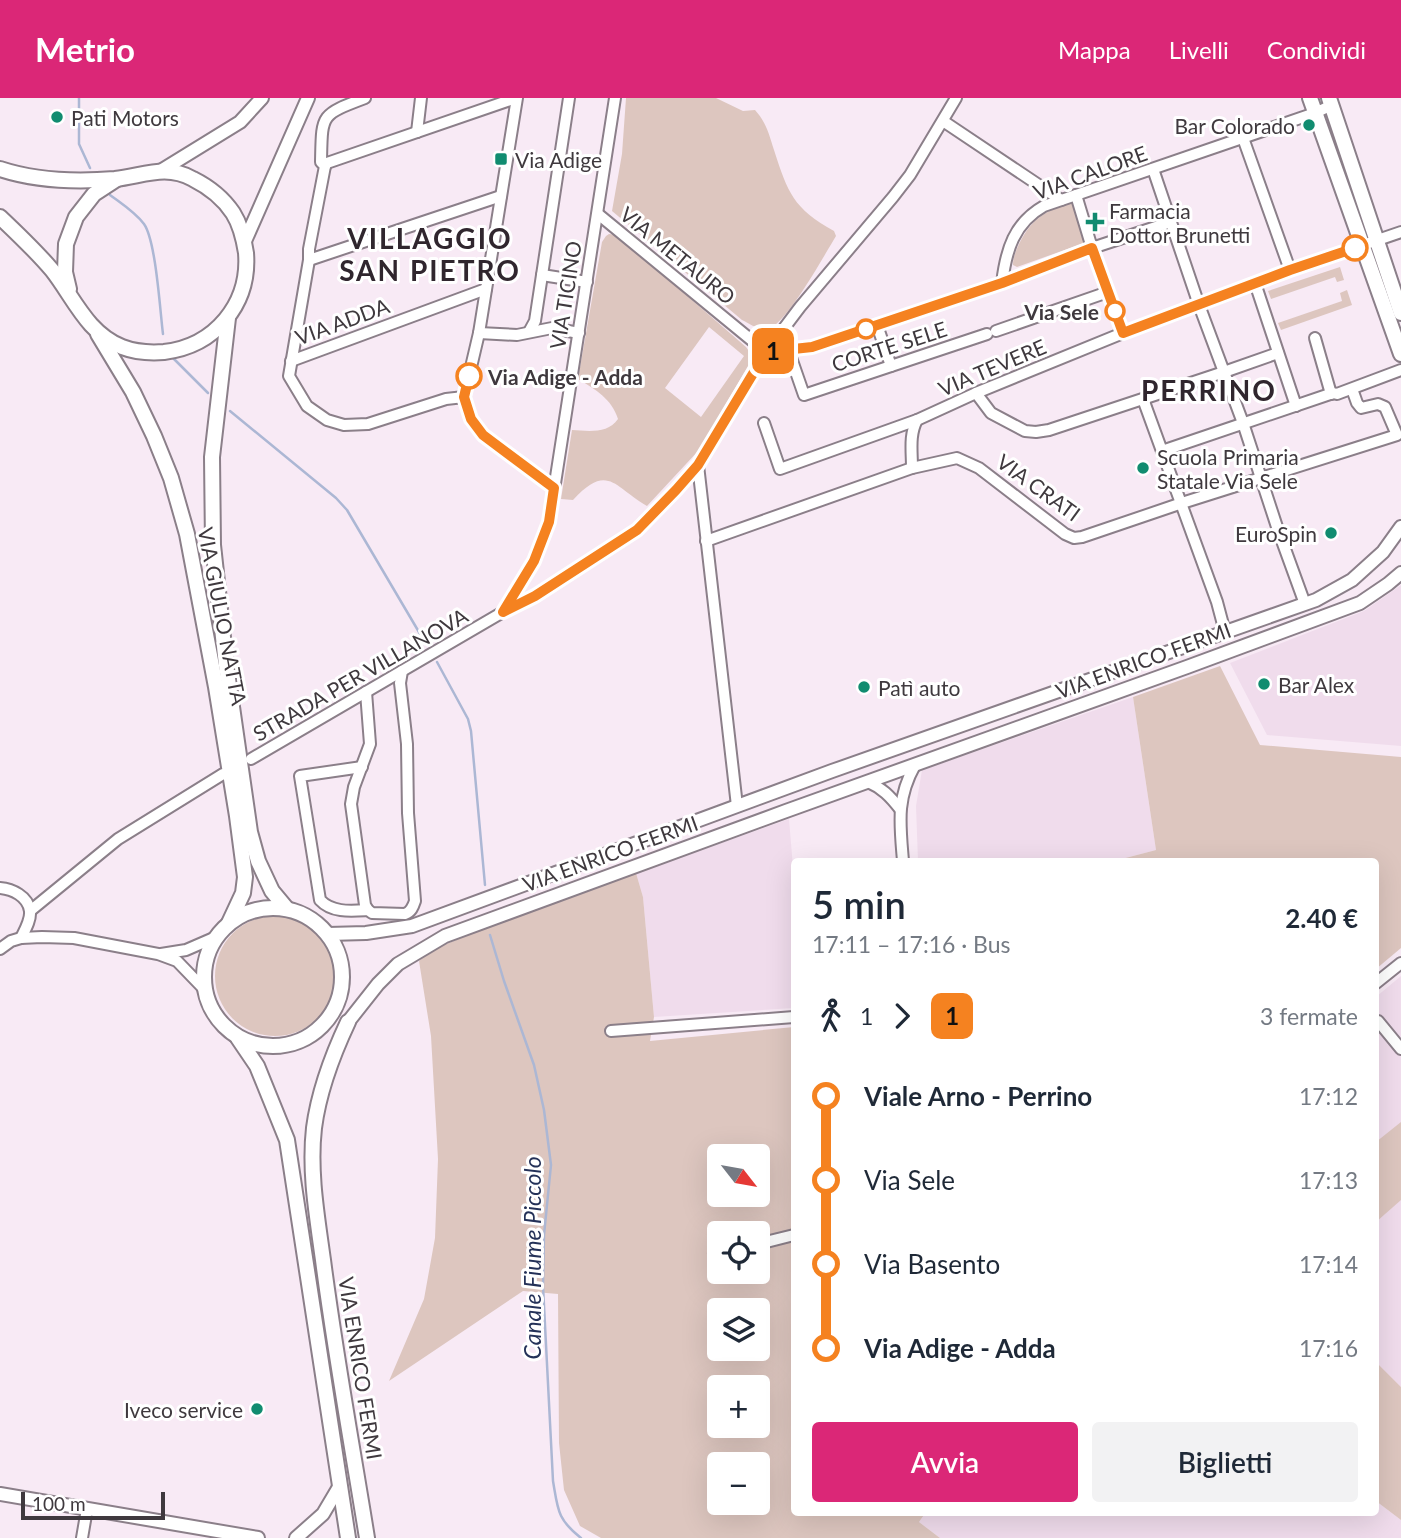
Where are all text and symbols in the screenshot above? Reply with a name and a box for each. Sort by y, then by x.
text: Metrio [35,29,135,69]
text: Mappa [1058,35,1131,64]
text: Livelli [1169,35,1229,64]
text: Condividi [1267,35,1366,64]
place label: Pati Motors [71,105,179,130]
marker: Pati Motors [49,109,65,125]
place label: Bar Colorado [1174,113,1295,138]
marker: Bar Colorado [1301,117,1317,133]
street label: VIA CALORE [1030,140,1150,204]
place label: Via Adige [515,147,602,172]
marker: Via Adige [493,151,509,167]
place label: Farmacia Dottor Brunetti [1109,198,1250,247]
street label: VIA METAURO [615,201,741,309]
marker: Farmacia Dottor Brunetti [1087,214,1103,230]
district label: VILLAGGIO SAN PIETRO [339,221,521,287]
unlabelled marker [1342,235,1368,261]
street label: VIA TICINO [544,239,586,351]
street label: VIA ADDA [292,292,393,350]
place label: Via Sele [1023,299,1099,324]
marker: Via Sele [1105,301,1125,321]
street label: CORTE SELE [828,316,950,376]
unlabelled marker [856,319,876,339]
line badge: 1 [750,328,796,374]
street label: VIA TEVERE [934,333,1050,401]
text: 1 [766,336,780,365]
marker: Via Adige - Adda [456,363,482,389]
place label: Via Adige - Adda [487,364,643,389]
district label: PERRINO [1141,373,1277,407]
place label: Scuola Primaria Statale Via Sele [1157,444,1299,493]
street label: VIA CRATI [992,448,1086,526]
marker: Scuola Primaria Statale Via Sele [1135,460,1151,476]
place label: EuroSpin [1235,521,1317,546]
street label: VIA GIULIO NATTA [193,525,253,708]
marker: EuroSpin [1323,525,1339,541]
street label: STRADA PER VILLANOVA [248,602,472,746]
street label: VIA ENRICO FERMI [1052,617,1234,703]
place label: Bar Alex [1278,672,1355,697]
place label: Patì auto [878,675,961,700]
marker: Bar Alex [1256,676,1272,692]
marker: Patì auto [856,679,872,695]
street label: VIA ENRICO FERMI [519,810,701,896]
text: 5 min [812,881,906,927]
text: 2.40 € [1285,902,1358,934]
text: 17:11 – 17:16 · Bus [812,930,1011,958]
icon: walk [812,997,850,1035]
icon: forward [883,997,921,1035]
text: 1 [945,1001,959,1030]
text: 1 [860,1002,873,1030]
text: 3 fermate [1260,1002,1358,1030]
text: Viale Arno - Perrino [864,1080,1092,1112]
text: 17:12 [1299,1082,1358,1110]
north arrow [707,1144,770,1208]
map controls [707,1144,770,1515]
water label: Canale Fiume Piccolo [518,1156,546,1360]
text: Via Sele [864,1164,955,1196]
text: 17:13 [1299,1166,1358,1194]
button: locate [707,1221,770,1284]
text: Via Basento [864,1248,1000,1280]
text: 17:14 [1299,1250,1358,1278]
street label: VIA ENRICO FERMI [334,1275,388,1461]
button: layers [707,1298,770,1361]
text: Via Adige - Adda [864,1332,1056,1364]
text: 17:16 [1299,1334,1358,1362]
button: + [707,1375,770,1438]
place label: Iveco service [124,1397,243,1422]
marker: Iveco service [249,1401,265,1417]
button: Avvia [812,1422,1078,1502]
button: Biglietti [1092,1422,1358,1502]
button: − [707,1452,770,1515]
scale bar [21,1489,164,1521]
text: 100 m [32,1492,86,1515]

